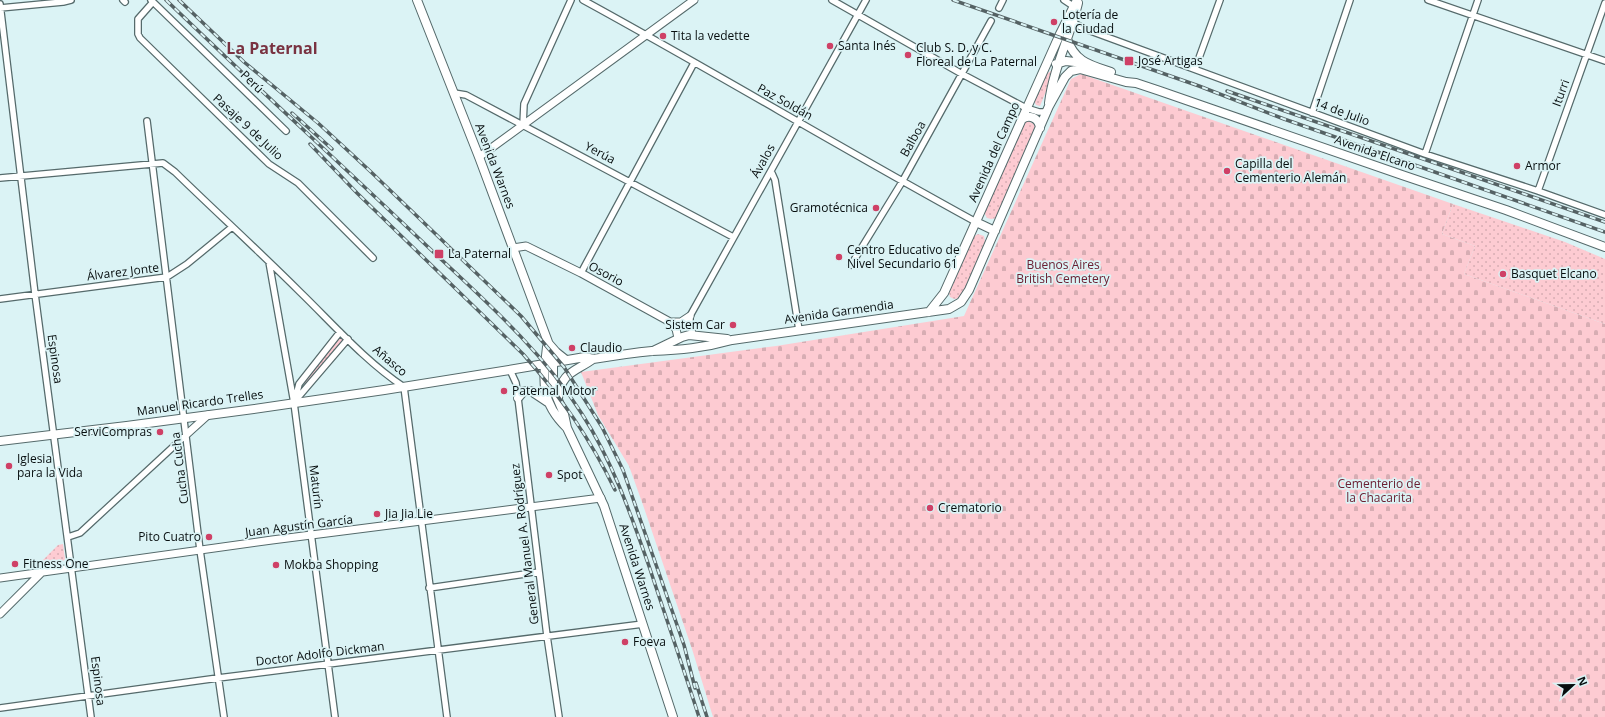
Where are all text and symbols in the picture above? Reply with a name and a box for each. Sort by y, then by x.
place label: Lotería de la Ciudad [1062,6,1119,37]
marker: Lotería de la Ciudad [1049,17,1059,27]
place label: Tita la vedette [671,27,750,44]
marker: Tita la vedette [658,31,668,41]
district label: La Paternal [226,37,318,59]
place label: Santa Inés [838,37,896,54]
place label: Club S. D. y C. Floreal de La Paternal [916,39,1037,70]
marker: Santa Inés [825,41,835,51]
marker: Club S. D. y C. Floreal de La Paternal [903,50,913,60]
place label: José Artigas [1137,52,1203,69]
marker: José Artigas [1123,55,1135,67]
street label: Perú [237,66,268,97]
street label: Iturri [1548,77,1573,109]
street label: Paz Soldán [755,79,816,124]
street label: Pasaje 9 de Julio [210,90,287,164]
street label: 14 de Julio [1312,94,1372,129]
street label: Avenida del Campo [964,99,1023,205]
street label: Balboa [896,118,929,160]
street label: Avenida Warnes [471,121,520,211]
street label: Avenida Elcano [1332,131,1418,174]
street label: Yerúa [582,137,619,168]
street label: Ávalos [746,141,779,181]
place label: Capilla del Cementerio Alemán [1235,155,1346,186]
place label: Armor [1525,157,1561,174]
marker: Armor [1512,161,1522,171]
marker: Capilla del Cementerio Alemán [1222,166,1232,176]
place label: Gramotécnica [790,199,868,216]
marker: Gramotécnica [871,203,881,213]
place label: Centro Educativo de Nivel Secundario 61 [847,241,960,272]
place label: La Paternal [448,245,511,262]
marker: La Paternal [433,248,445,260]
marker: Centro Educativo de Nivel Secundario 61 [834,252,844,262]
park label: Buenos Aires British Cemetery [1016,256,1111,287]
street label: Osorio [586,257,627,290]
street label: Álvarez Jonte [86,259,160,284]
place label: Basquet Elcano [1511,265,1597,282]
marker: Basquet Elcano [1498,269,1508,279]
street label: Avenida Garmendia [783,295,895,328]
place label: Sistem Car [665,316,725,333]
marker: Sistem Car [728,320,738,330]
street label: Espinosa [44,333,67,385]
place label: Claudio [580,339,622,356]
street label: Añasco [369,341,411,380]
marker: Claudio [567,343,577,353]
place label: Paternal Motor [512,382,596,399]
street label: Manuel Ricardo Trelles [136,385,264,420]
marker: Paternal Motor [499,386,509,396]
place label: ServiCompras [74,423,152,440]
marker: ServiCompras [155,427,165,437]
street label: Cucha Cucha [167,431,192,505]
place label: Iglesia para la Vida [17,450,83,481]
marker: Iglesia para la Vida [4,461,14,471]
street label: General Manuel A. Rodríguez [506,462,543,626]
street label: Maturín [305,464,328,510]
place label: Spot [557,466,582,483]
marker: Spot [544,470,554,480]
park label: Cementerio de la Chacarita [1338,475,1421,506]
place label: Crematorio [938,499,1002,516]
marker: Crematorio [925,503,935,513]
place label: Jia Jia Lie [384,505,433,522]
marker: Jia Jia Lie [372,509,382,519]
street label: Juan Agustín García [243,510,354,541]
street label: Avenida Warnes [615,521,660,613]
place label: Pito Cuatro [138,528,201,545]
marker: Pito Cuatro [204,532,214,542]
place label: Fitness One [23,555,89,572]
place label: Mokba Shopping [284,556,379,573]
marker: Fitness One [10,559,20,569]
marker: Mokba Shopping [271,560,281,570]
place label: Foeva [633,633,666,650]
street label: Doctor Adolfo Dickman [255,637,385,670]
marker: Foeva [620,637,630,647]
street label: Espinosa [87,655,110,707]
north arrow [1553,665,1593,705]
text: N [1574,674,1591,688]

